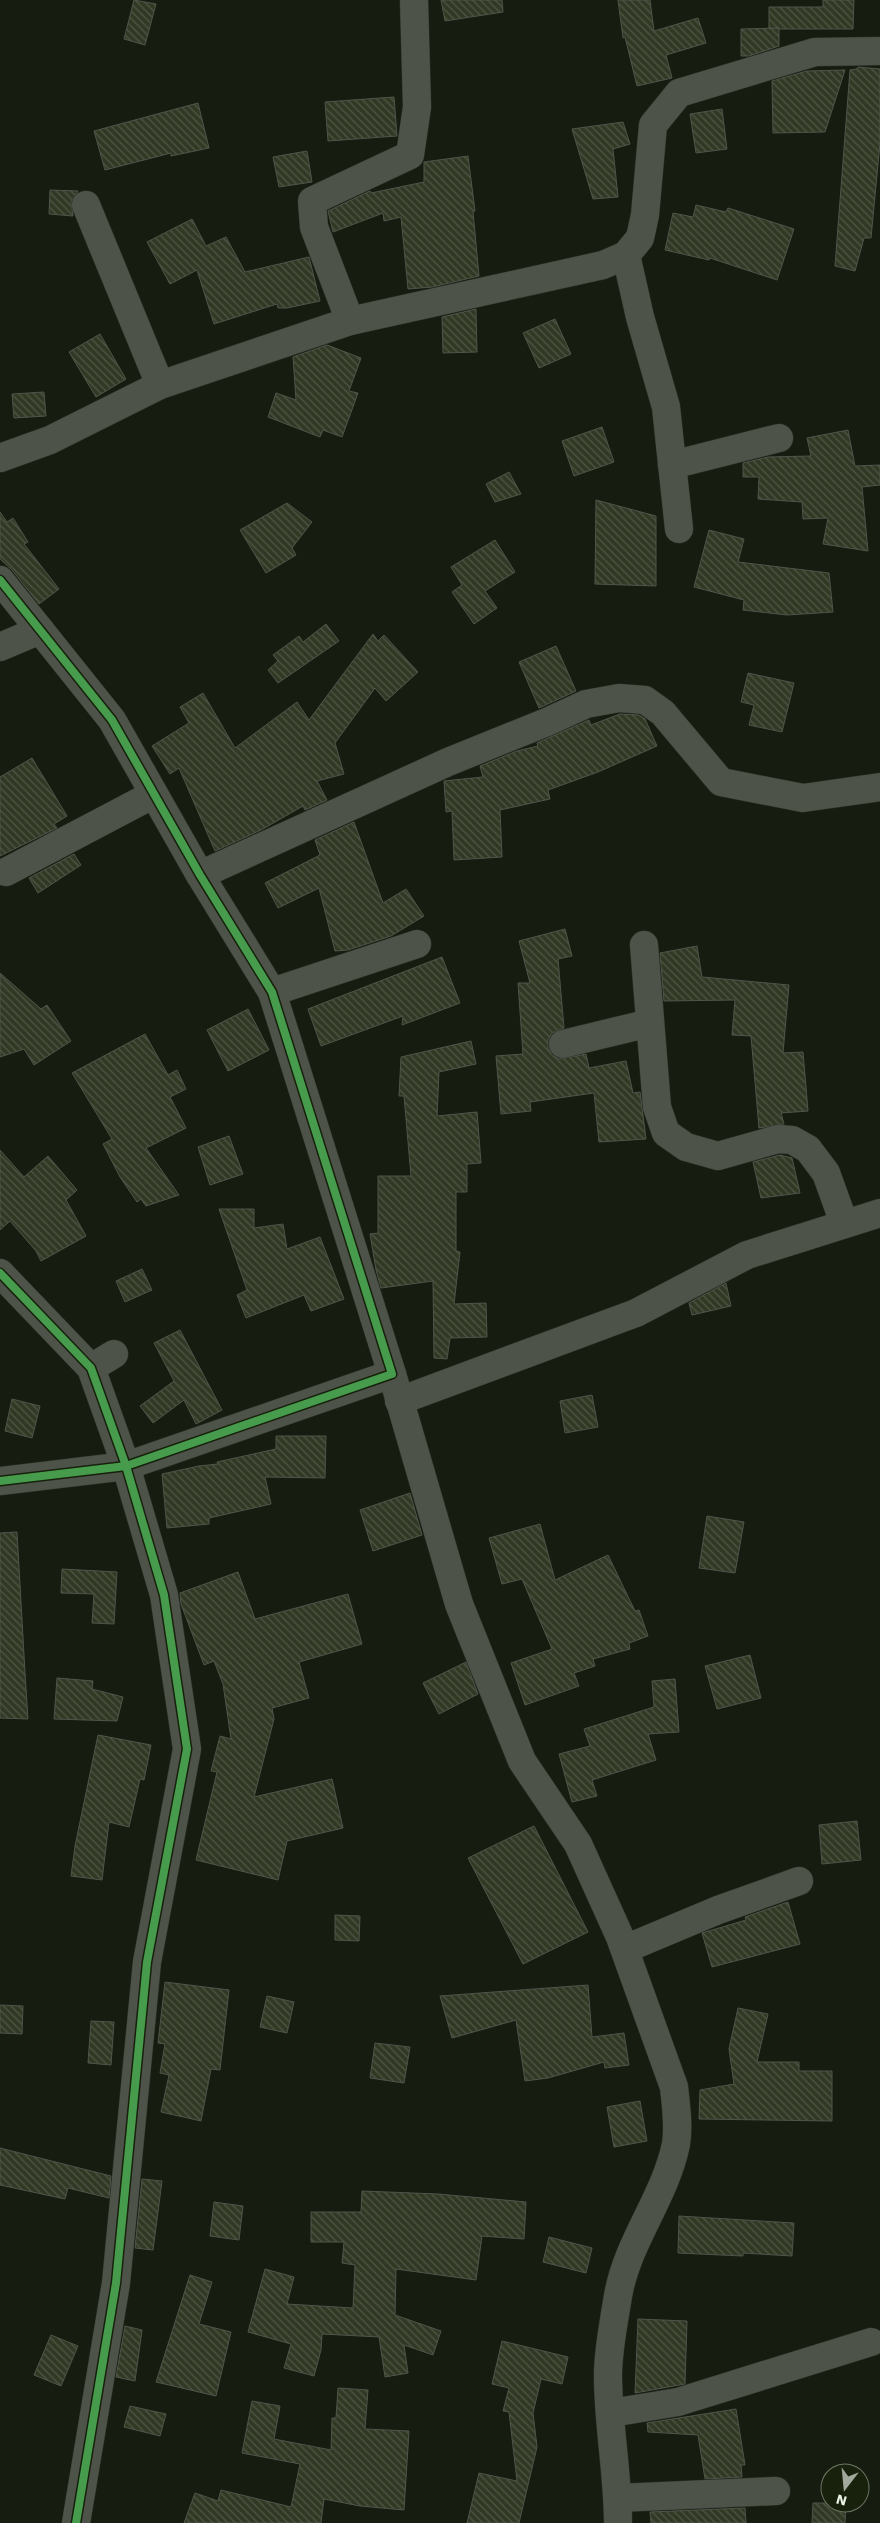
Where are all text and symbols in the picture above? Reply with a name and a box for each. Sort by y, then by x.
north arrow [820,2463,870,2513]
text: N [834,2491,849,2510]

